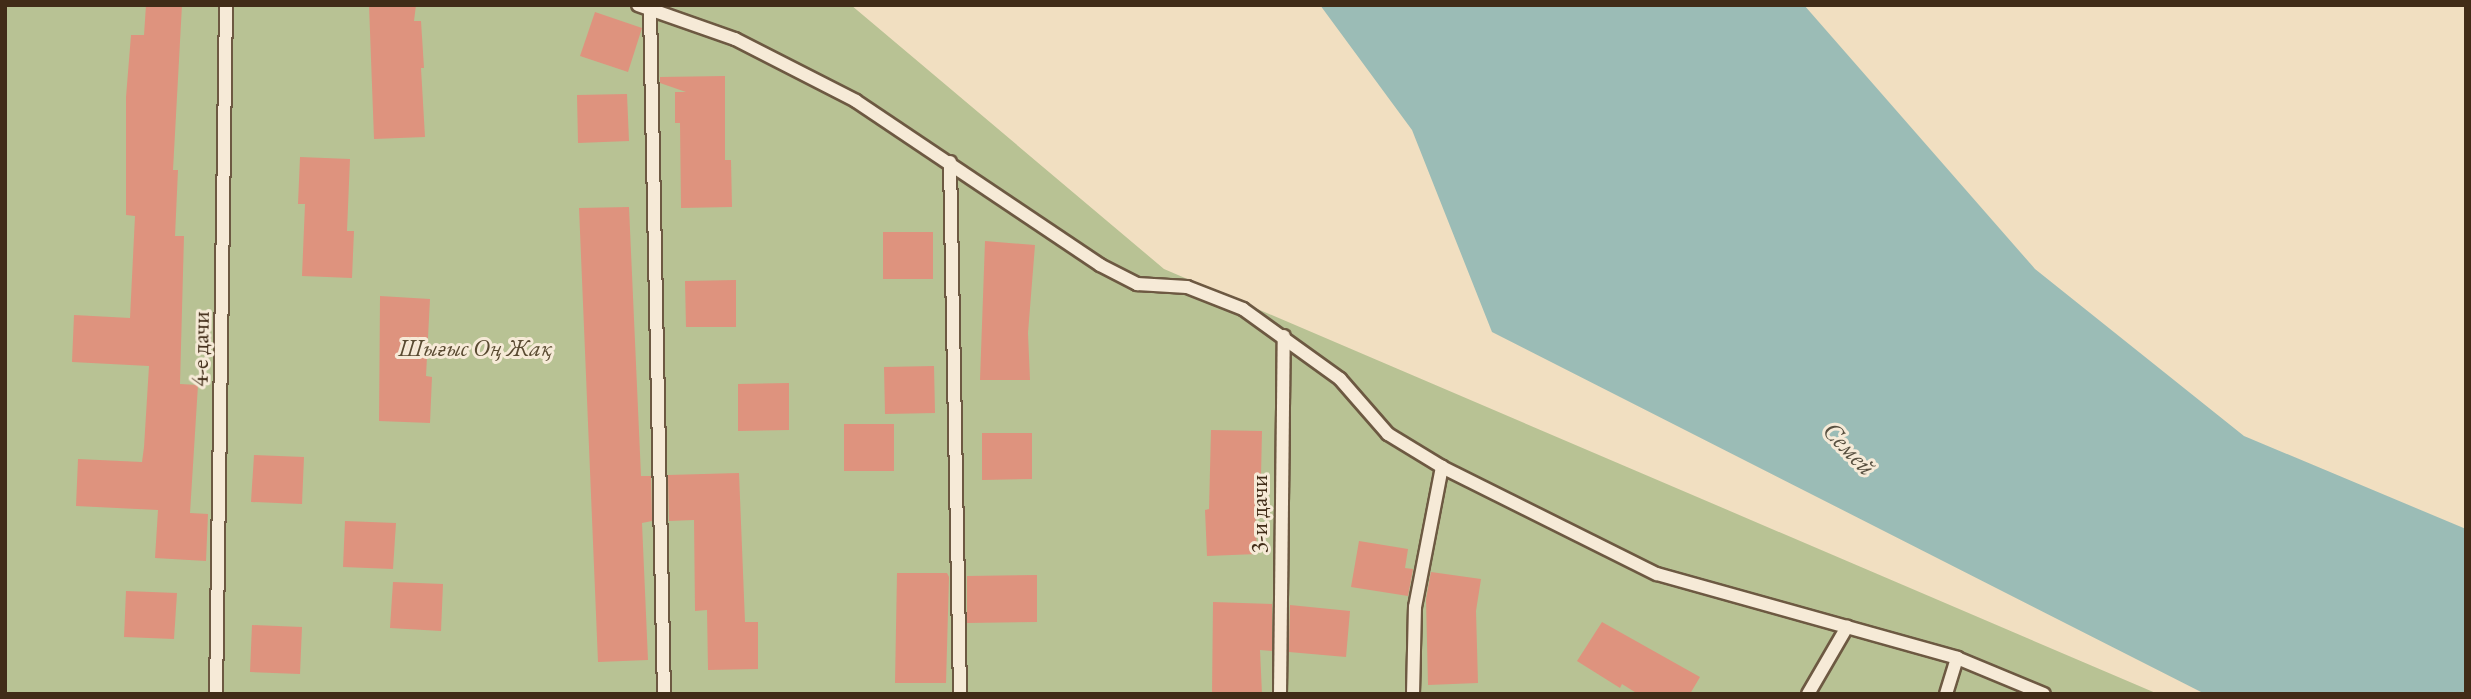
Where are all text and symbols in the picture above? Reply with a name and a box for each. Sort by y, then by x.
street label: 4-е дачи [185,311,215,387]
park label: Шығыс Оң Жақ [398,334,552,362]
water label: Семей [1816,415,1882,483]
street label: 3-и дачи [1245,474,1273,554]

